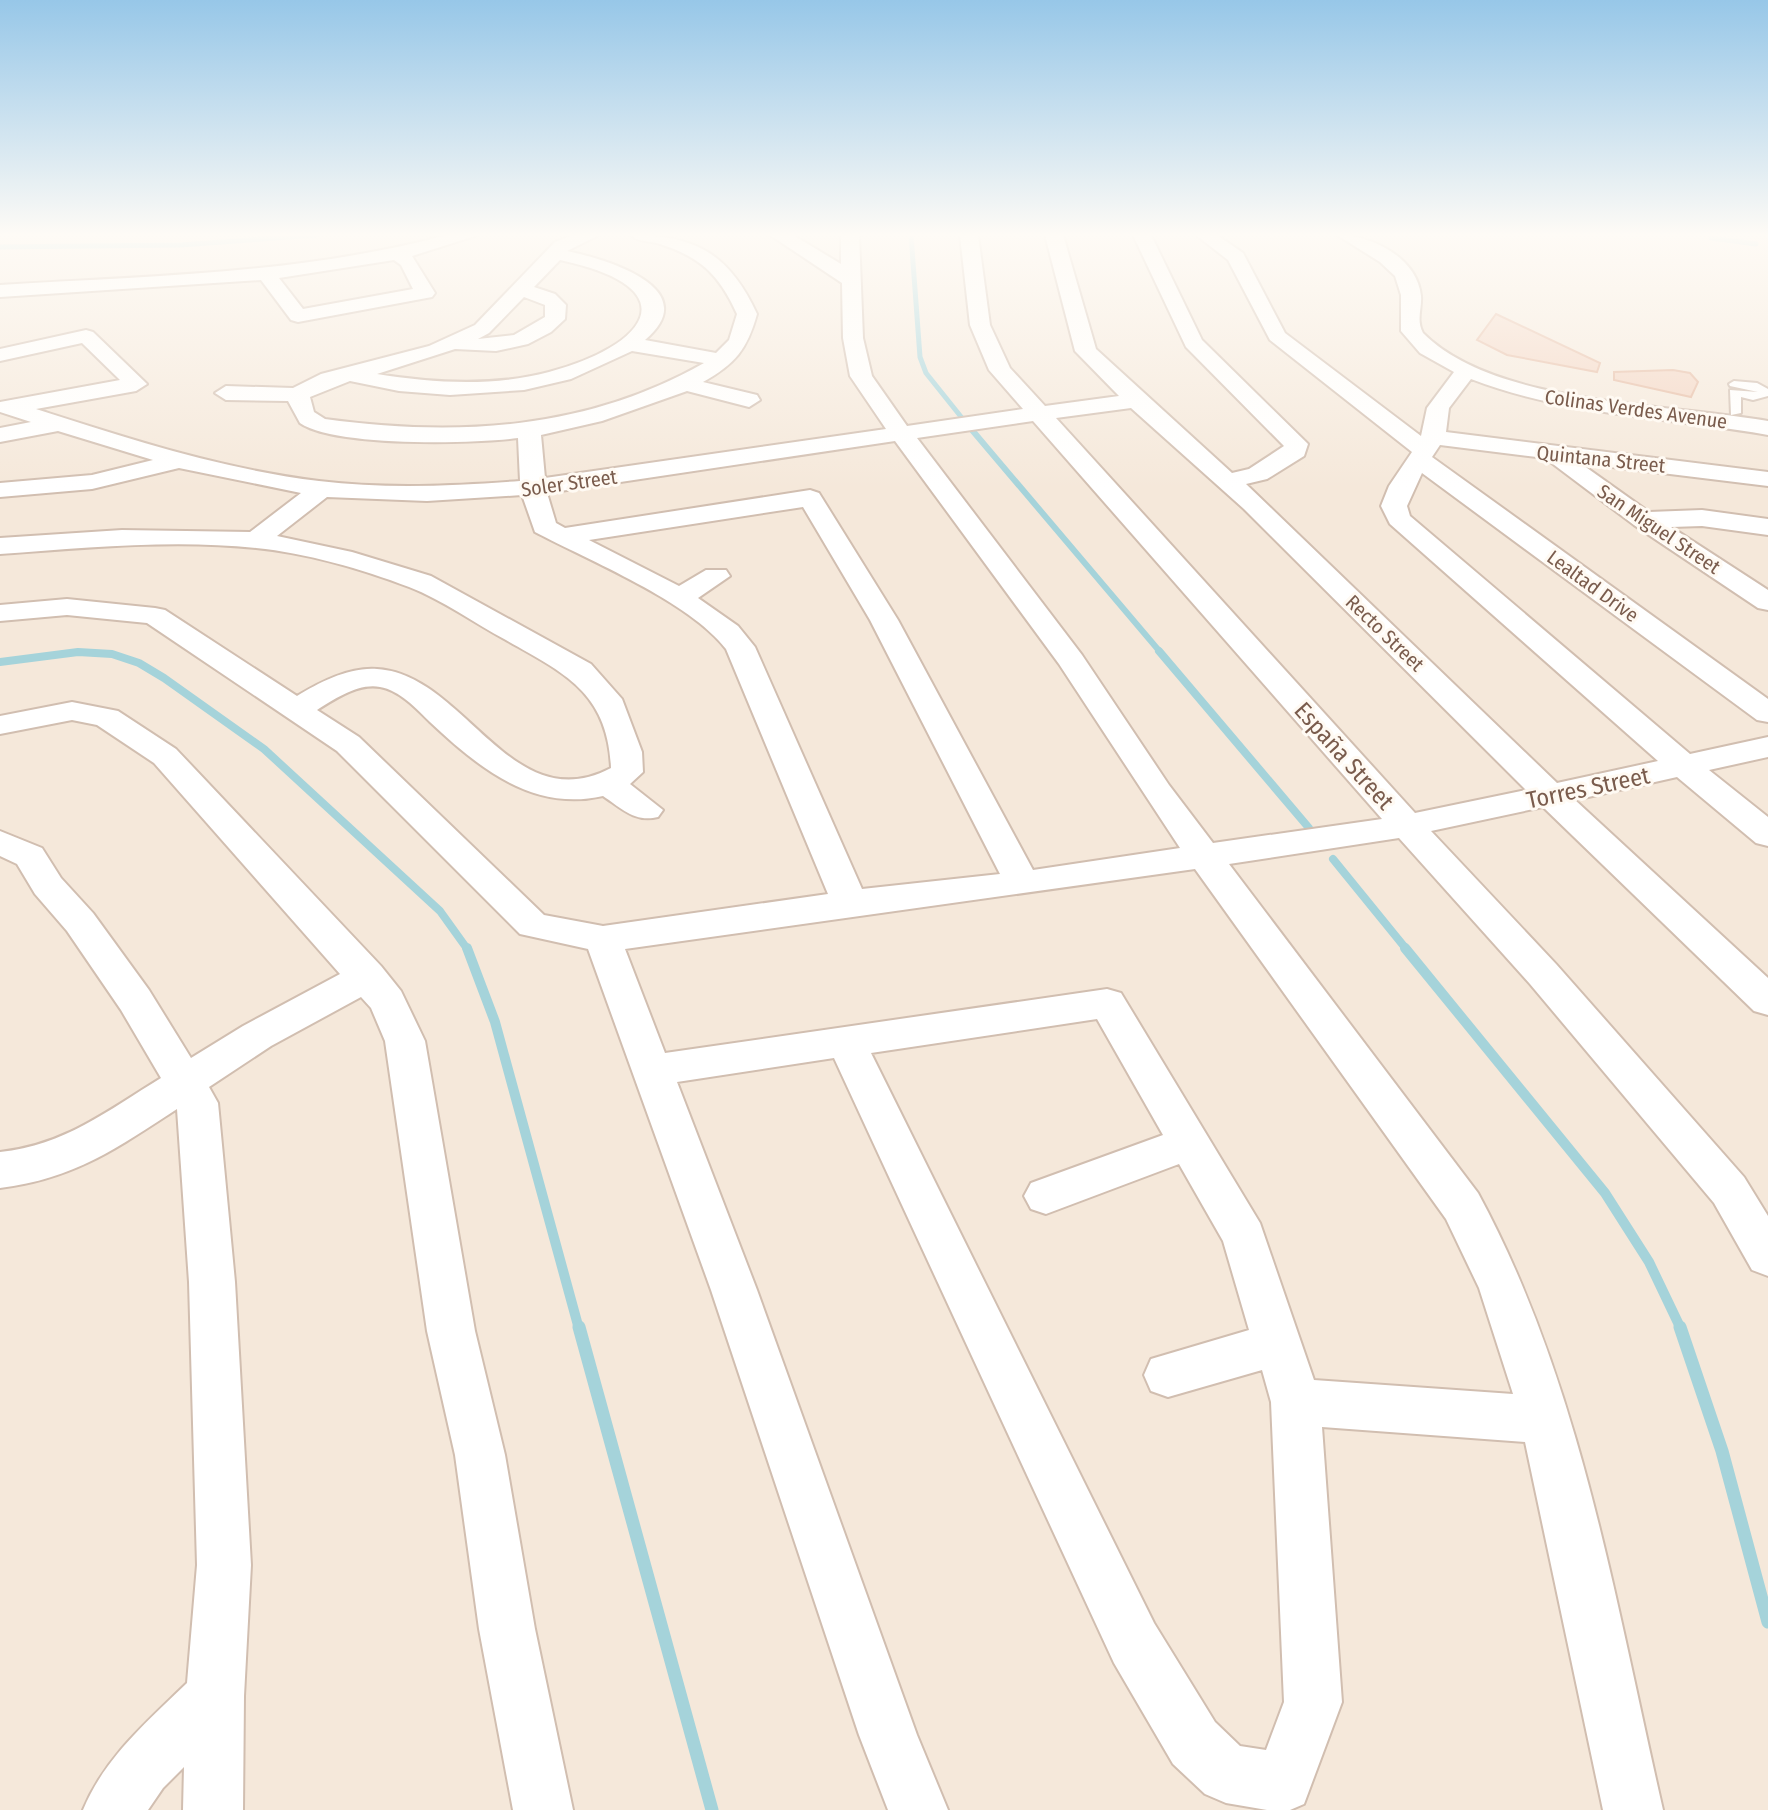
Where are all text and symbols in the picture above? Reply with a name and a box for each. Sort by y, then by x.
street label: Colinas Verdes Avenue [1543,384,1729,434]
street label: Quintana Street [1536,440,1667,478]
street label: Soler Street [520,464,619,502]
street label: San Miguel Street [1593,479,1725,579]
street label: Lealtad Drive [1543,545,1643,627]
street label: Recto Street [1341,590,1430,677]
street label: España Street [1289,697,1400,816]
street label: Torres Street [1524,761,1652,815]

